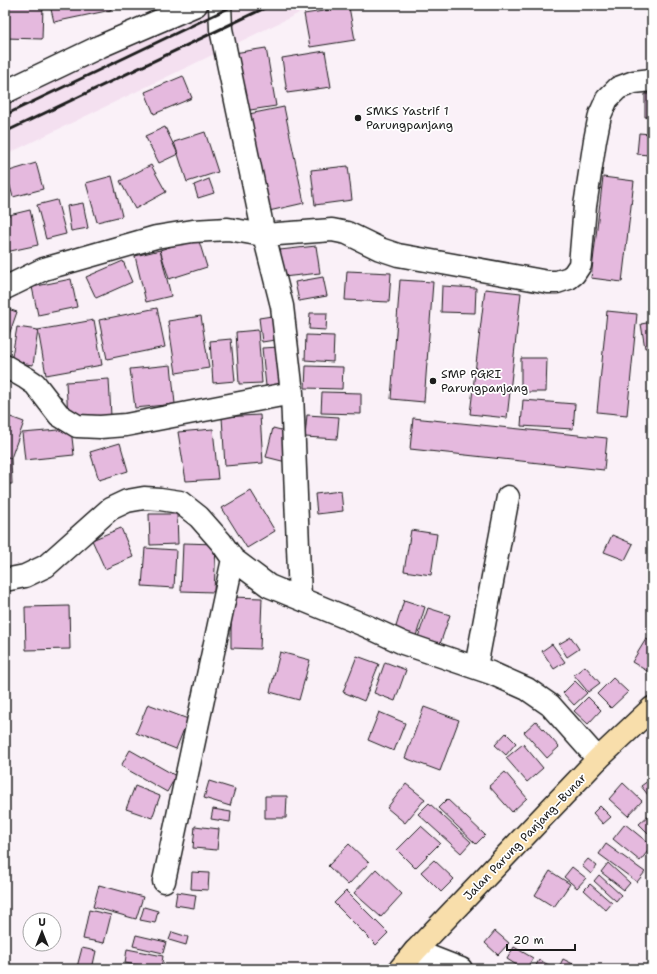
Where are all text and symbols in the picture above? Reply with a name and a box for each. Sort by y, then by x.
place label: SMKS Yastrif 1 Parungpanjang [366,103,453,133]
marker: SMKS Yastrif 1 Parungpanjang [353,113,363,123]
place label: SMP PGRI Parungpanjang [441,366,528,396]
marker: SMP PGRI Parungpanjang [428,376,438,386]
street label: Jalan Parung Panjang–Bunar [460,770,590,904]
north arrow [22,912,62,952]
text: U [38,915,46,930]
scale bar [507,926,575,952]
text: 20 m [513,932,544,948]

